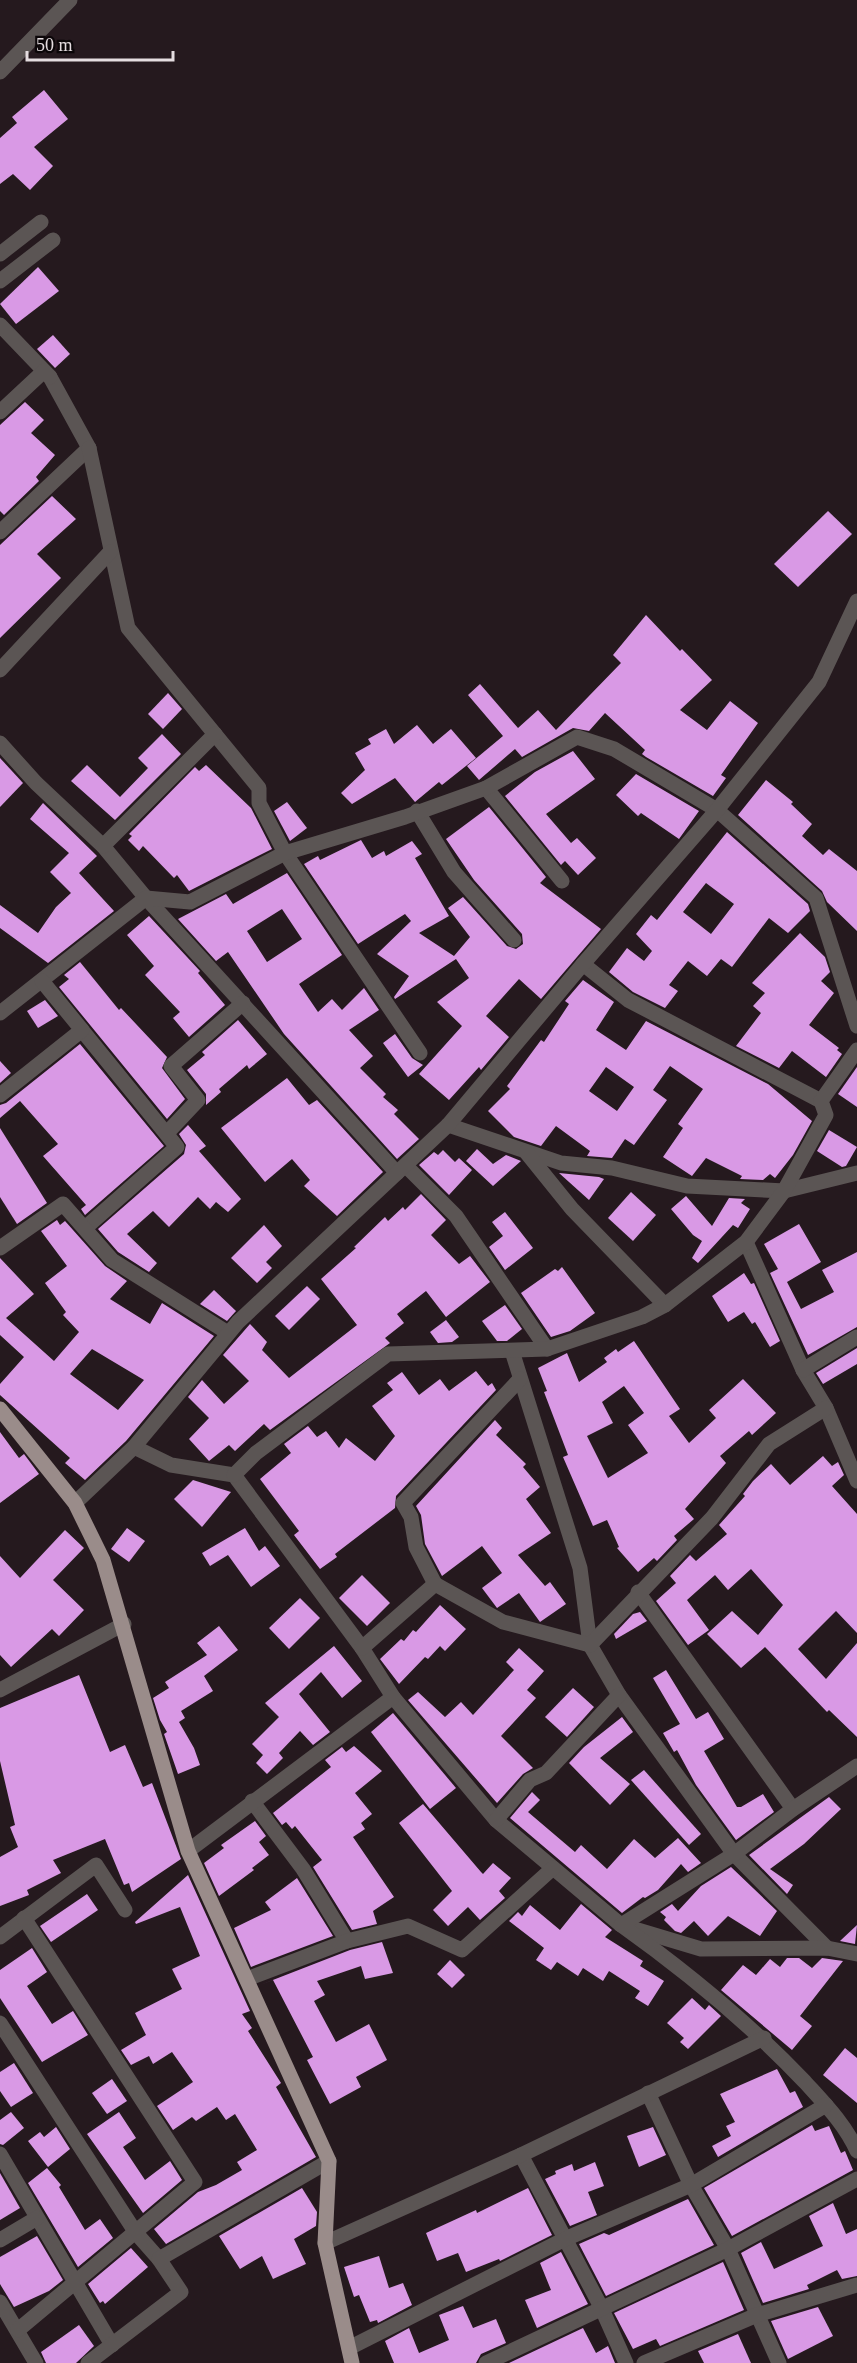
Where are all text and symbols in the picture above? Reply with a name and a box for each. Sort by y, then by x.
scale bar [27,24,172,62]
text: 50 m [36,35,73,55]

